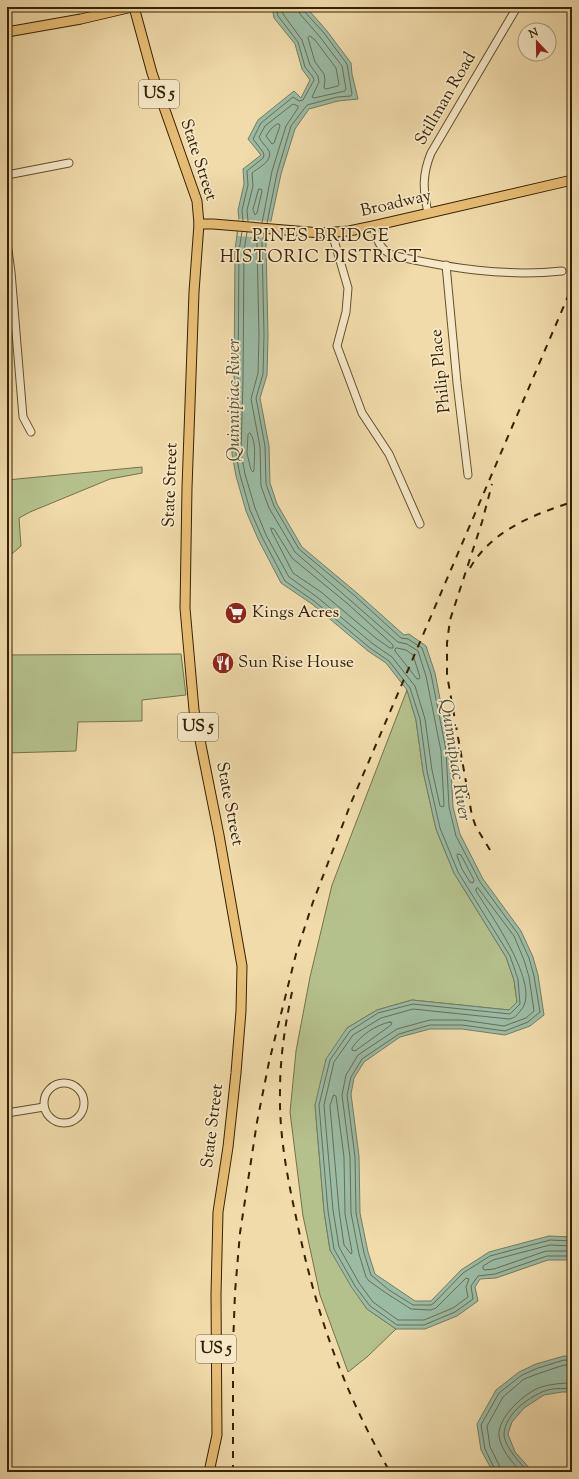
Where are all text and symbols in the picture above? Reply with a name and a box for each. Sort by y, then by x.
north arrow [517,22,557,62]
text: N [526,25,541,43]
street label: Stillman Road [410,48,483,150]
road number: US 5 [139,80,179,108]
street label: State Street [173,116,223,204]
street label: Broadway [358,184,434,224]
district label: PINES BRIDGE HISTORIC DISTRICT [220,224,422,271]
street label: Philip Place [425,328,457,414]
water label: Quinnipiac River [222,338,248,461]
street label: State Street [158,442,184,528]
supermarket icon: Kings Acres [223,600,249,626]
place label: Kings Acres [252,601,340,625]
restaurant icon: Sun Rise House [210,650,236,676]
place label: Sun Rise House [238,651,354,675]
water label: Quinnipiac River [432,697,477,823]
road number: US 5 [178,713,218,741]
street label: State Street [209,760,249,848]
street label: State Street [196,1082,230,1170]
road number: US 5 [196,1335,236,1363]

